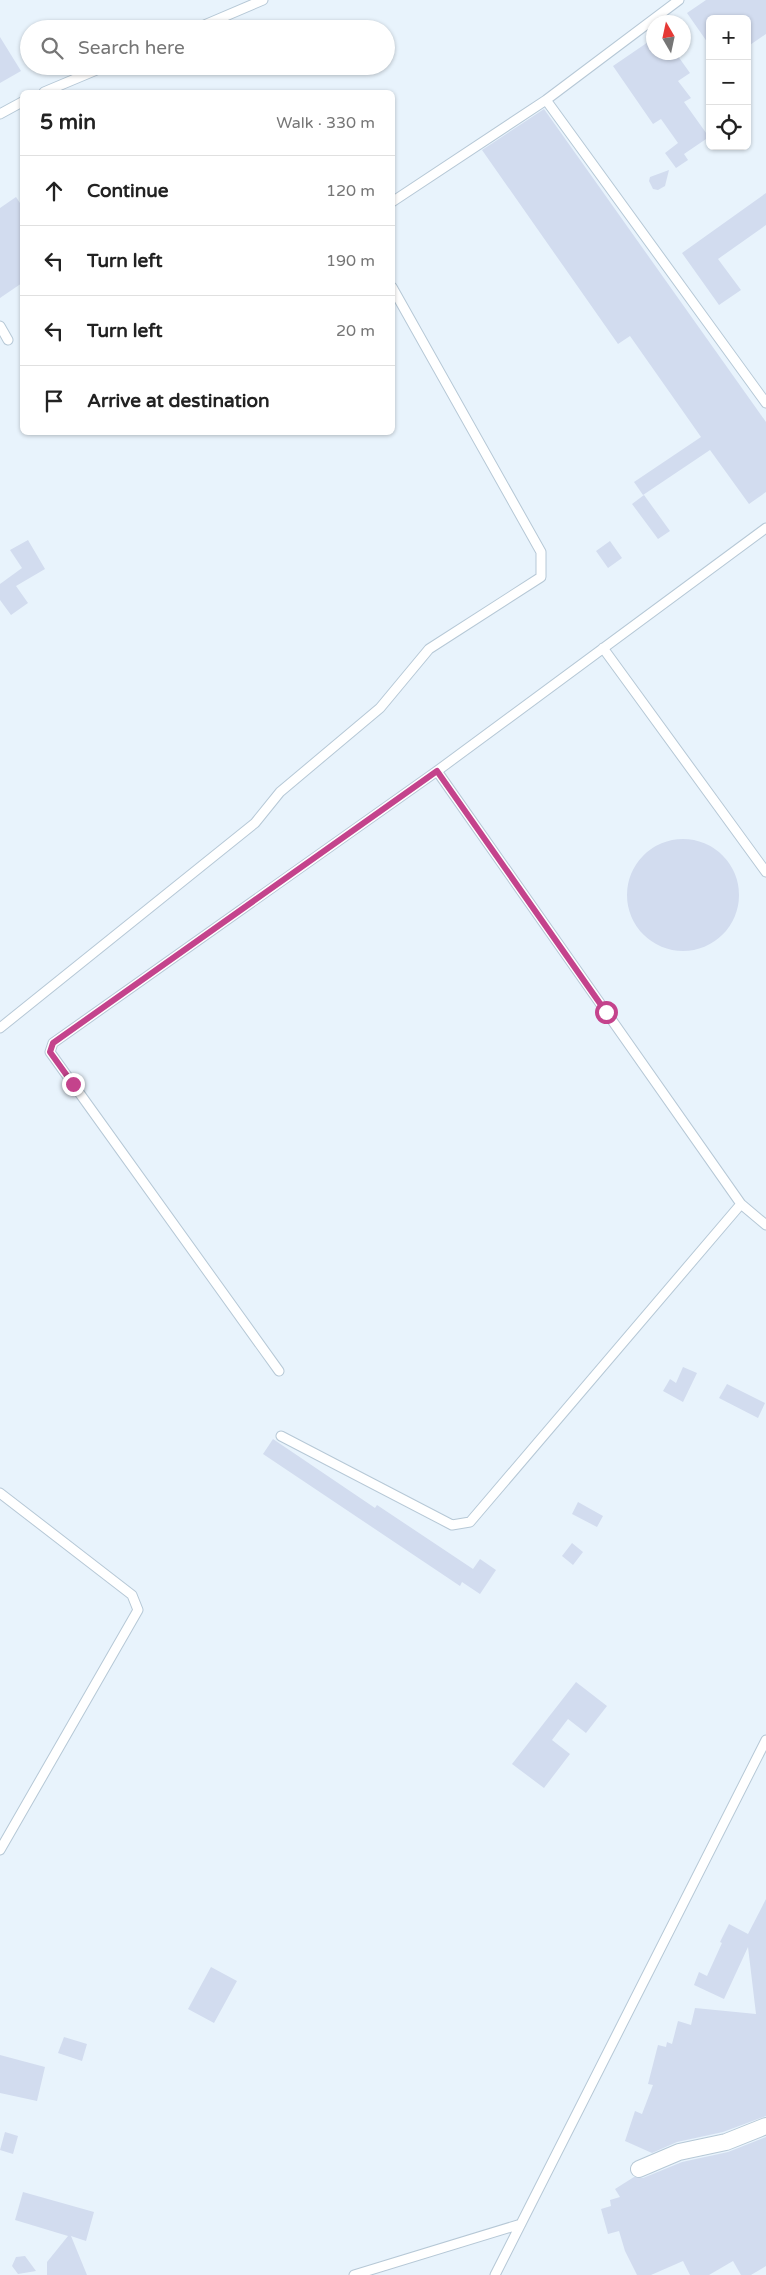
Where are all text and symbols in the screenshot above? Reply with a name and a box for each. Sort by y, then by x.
north arrow [646,15,691,60]
map controls [706,15,751,150]
button: + [706,15,751,60]
search box [20,20,395,75]
icon: search [38,34,66,62]
text: Search here [78,37,185,59]
button: − [706,60,751,105]
button: locate [706,105,751,150]
text: 5 min [40,110,96,135]
text: Walk · 330 m [276,113,375,133]
icon: ahead [40,177,68,205]
text: Continue [87,180,169,202]
text: 120 m [326,181,375,201]
icon: left [40,247,68,275]
text: Turn left [87,250,163,272]
text: 190 m [326,251,375,271]
icon: left [40,317,68,345]
text: Turn left [87,320,163,342]
text: 20 m [336,321,375,341]
icon: arrive [40,387,68,415]
text: Arrive at destination [87,390,270,412]
route start [595,1001,618,1024]
route end [62,1073,85,1096]

